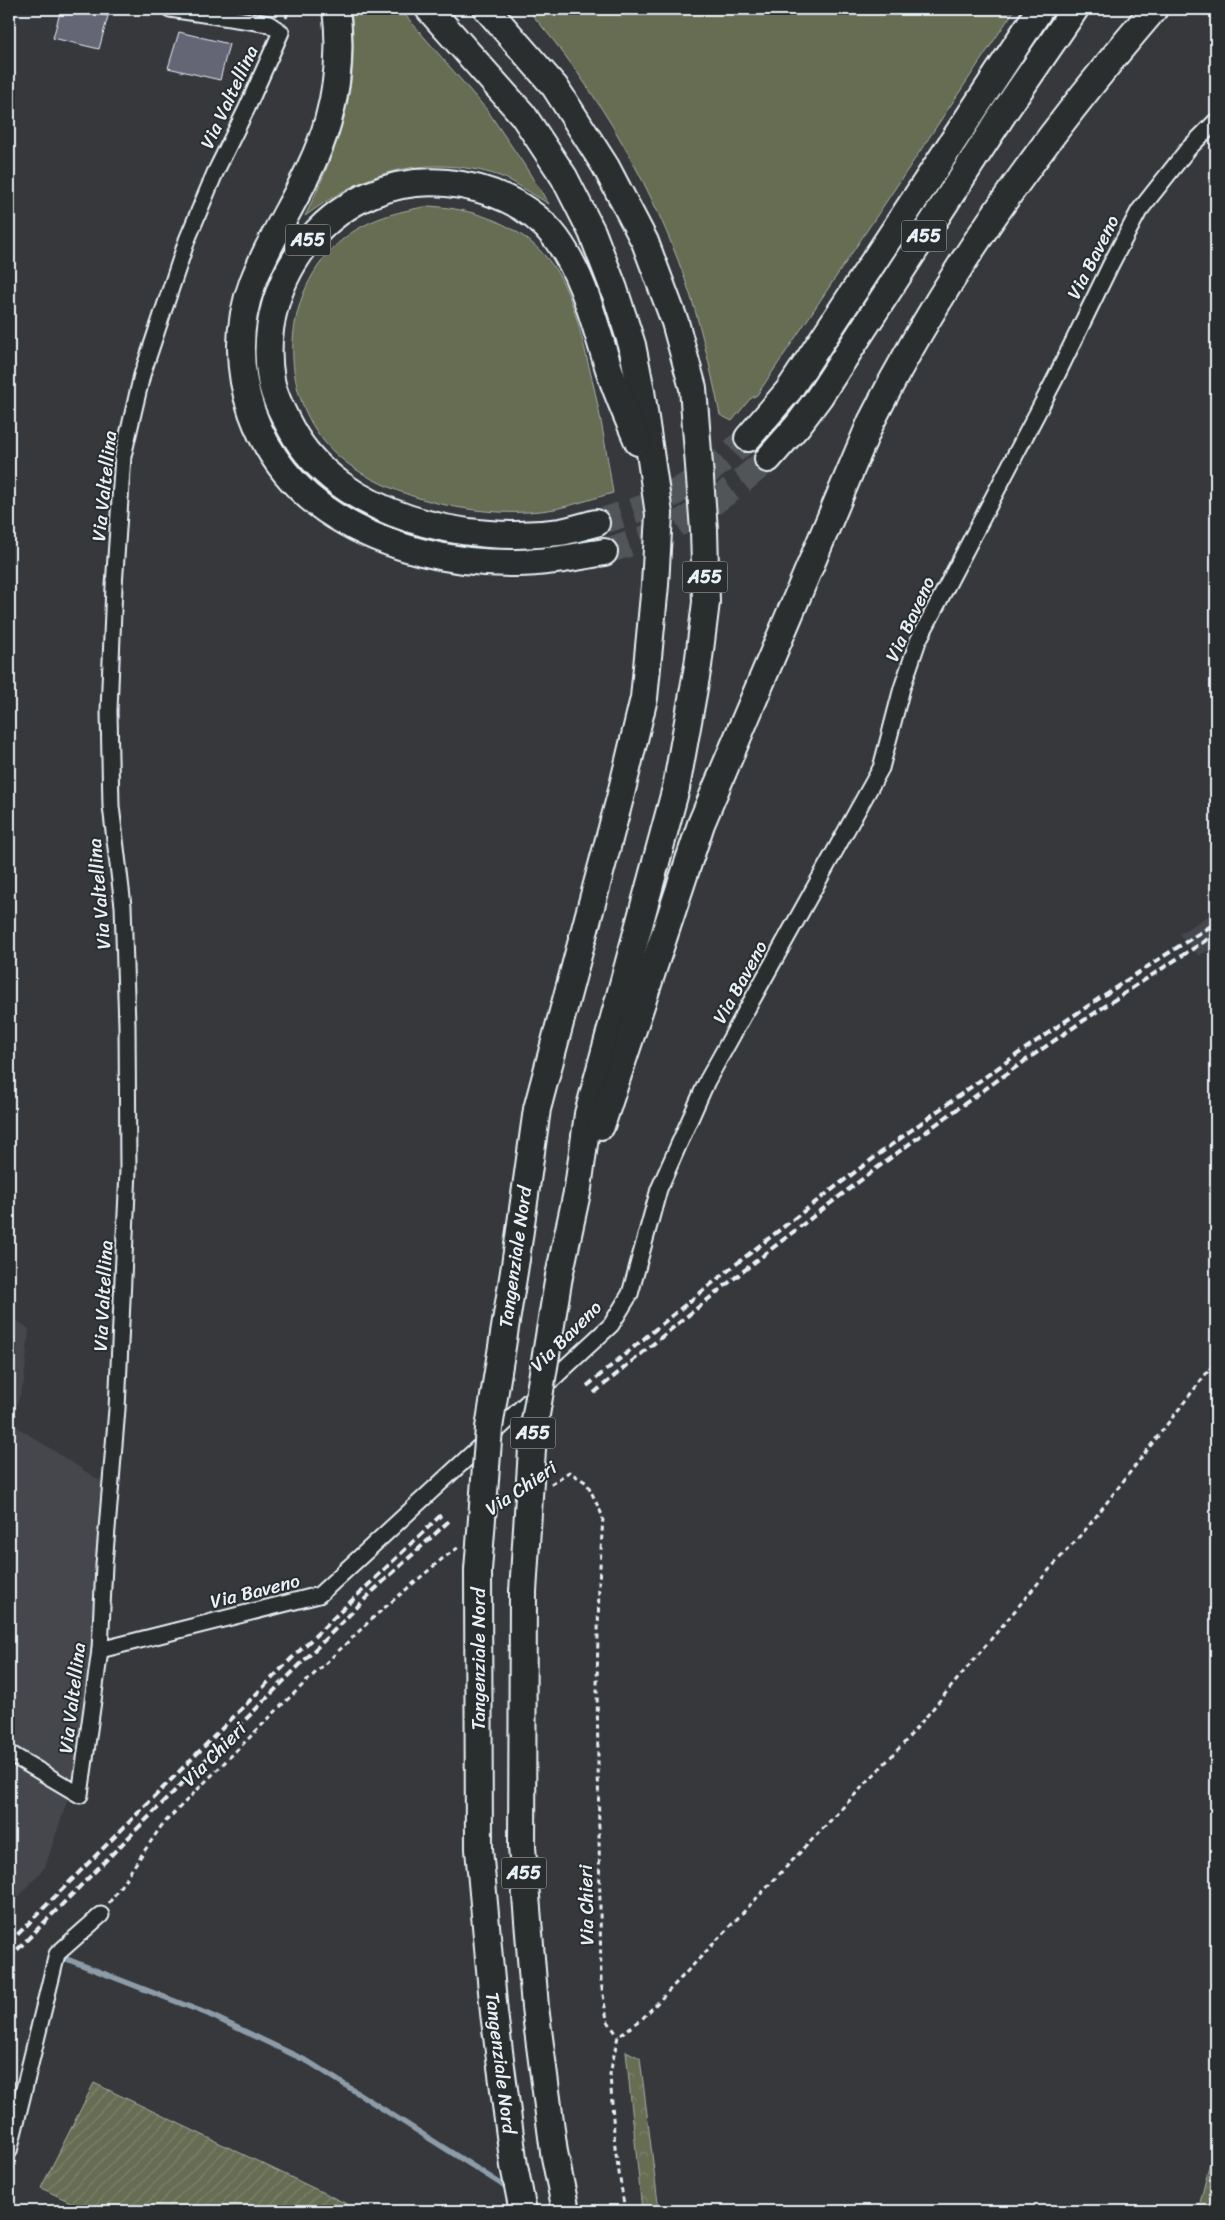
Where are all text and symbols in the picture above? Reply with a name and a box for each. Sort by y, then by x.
street label: Via Valtellina [191,39,268,154]
street label: Via Baveno [1058,209,1129,305]
road number: A55 [902,220,946,252]
road number: A55 [286,224,330,256]
street label: Via Valtellina [82,429,126,543]
road number: A55 [682,562,728,592]
street label: Via Baveno [876,570,944,667]
street label: Via Valtellina [78,837,120,951]
street label: Via Baveno [703,934,777,1030]
street label: Tangenziale Nord [489,1182,542,1330]
street label: Via Valtellina [84,1239,122,1352]
street label: Via Baveno [522,1292,610,1380]
road number: A55 [510,1418,556,1449]
street label: Via Chieri [478,1451,564,1524]
street label: Via Baveno [207,1564,304,1618]
street label: Tangenziale Nord [462,1586,495,1730]
street label: Via Valtellina [49,1640,95,1755]
street label: Via Chieri [174,1713,255,1794]
road number: A55 [502,1858,546,1889]
street label: Via Chieri [569,1864,603,1946]
street label: Tangenziale Nord [476,1990,526,2138]

